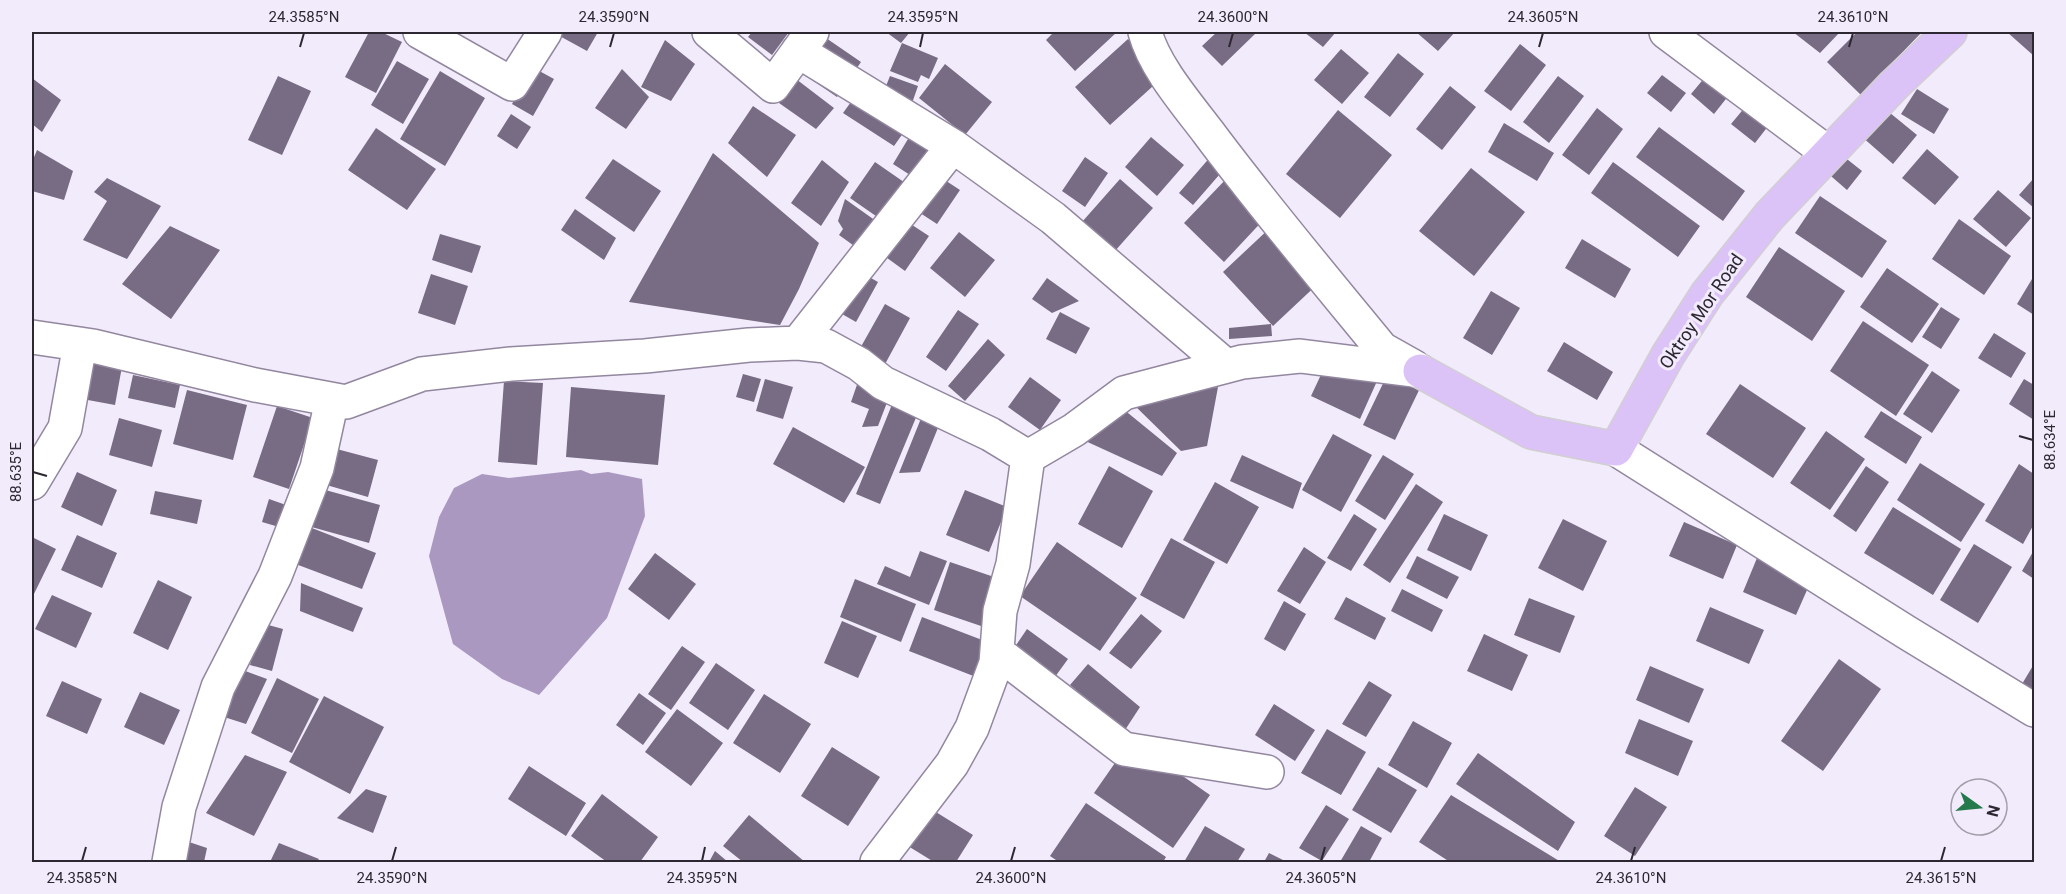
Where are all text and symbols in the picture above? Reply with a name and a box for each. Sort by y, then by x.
text: 24.3585°N [269,8,339,26]
text: 24.3590°N [579,8,649,26]
text: 24.3595°N [888,8,958,26]
text: 24.3600°N [1198,8,1268,26]
text: 24.3605°N [1508,8,1578,26]
text: 24.3610°N [1818,8,1888,26]
street label: Oktroy Mor Road [1655,249,1747,373]
text: 88.634°E [2041,409,2059,470]
text: 88.635°E [7,441,25,502]
north arrow [1949,777,2009,837]
text: N [1982,803,2004,819]
text: 24.3585°N [47,869,117,887]
text: 24.3590°N [357,869,427,887]
text: 24.3595°N [667,869,737,887]
text: 24.3600°N [976,869,1046,887]
text: 24.3605°N [1286,869,1356,887]
text: 24.3610°N [1596,869,1666,887]
text: 24.3615°N [1906,869,1976,887]

